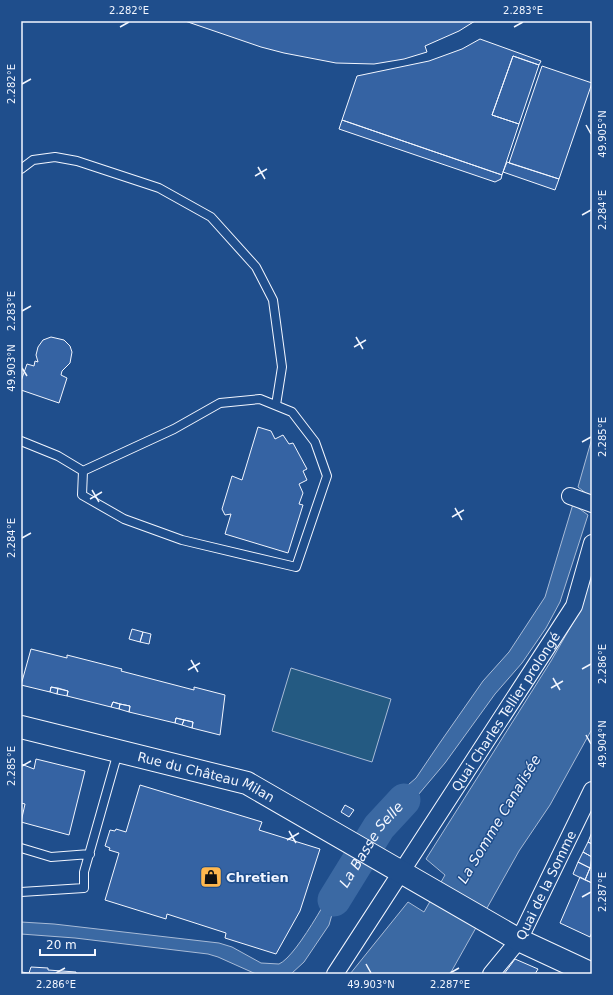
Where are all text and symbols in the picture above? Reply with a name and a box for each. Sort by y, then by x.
text: 2.282°E [109,5,149,16]
text: 2.283°E [503,5,543,16]
text: 2.282°E [6,64,17,104]
text: 49.905°N [597,110,608,158]
text: 2.284°E [597,190,608,230]
text: 2.283°E [6,291,17,331]
text: 49.903°N [6,344,17,392]
text: 2.285°E [597,417,608,457]
text: 2.284°E [6,518,17,558]
street label: Quai Charles Tellier prolongé [448,629,563,794]
text: 2.286°E [597,644,608,684]
text: 49.904°N [597,720,608,768]
text: 2.285°E [6,746,17,786]
street label: Rue du Château Milan [136,749,277,805]
water label: La Somme Canalisée [454,752,544,886]
water label: La Basse Selle [336,798,406,890]
street label: Quai de la Somme [513,828,579,942]
shop icon: Chretien [198,864,224,890]
place label: Chretien [226,870,289,885]
text: 2.287°E [597,872,608,912]
scale bar [40,931,95,957]
text: 20 m [46,938,77,952]
text: 2.286°E [36,979,76,990]
text: 49.903°N [347,979,395,990]
text: 2.287°E [430,979,470,990]

